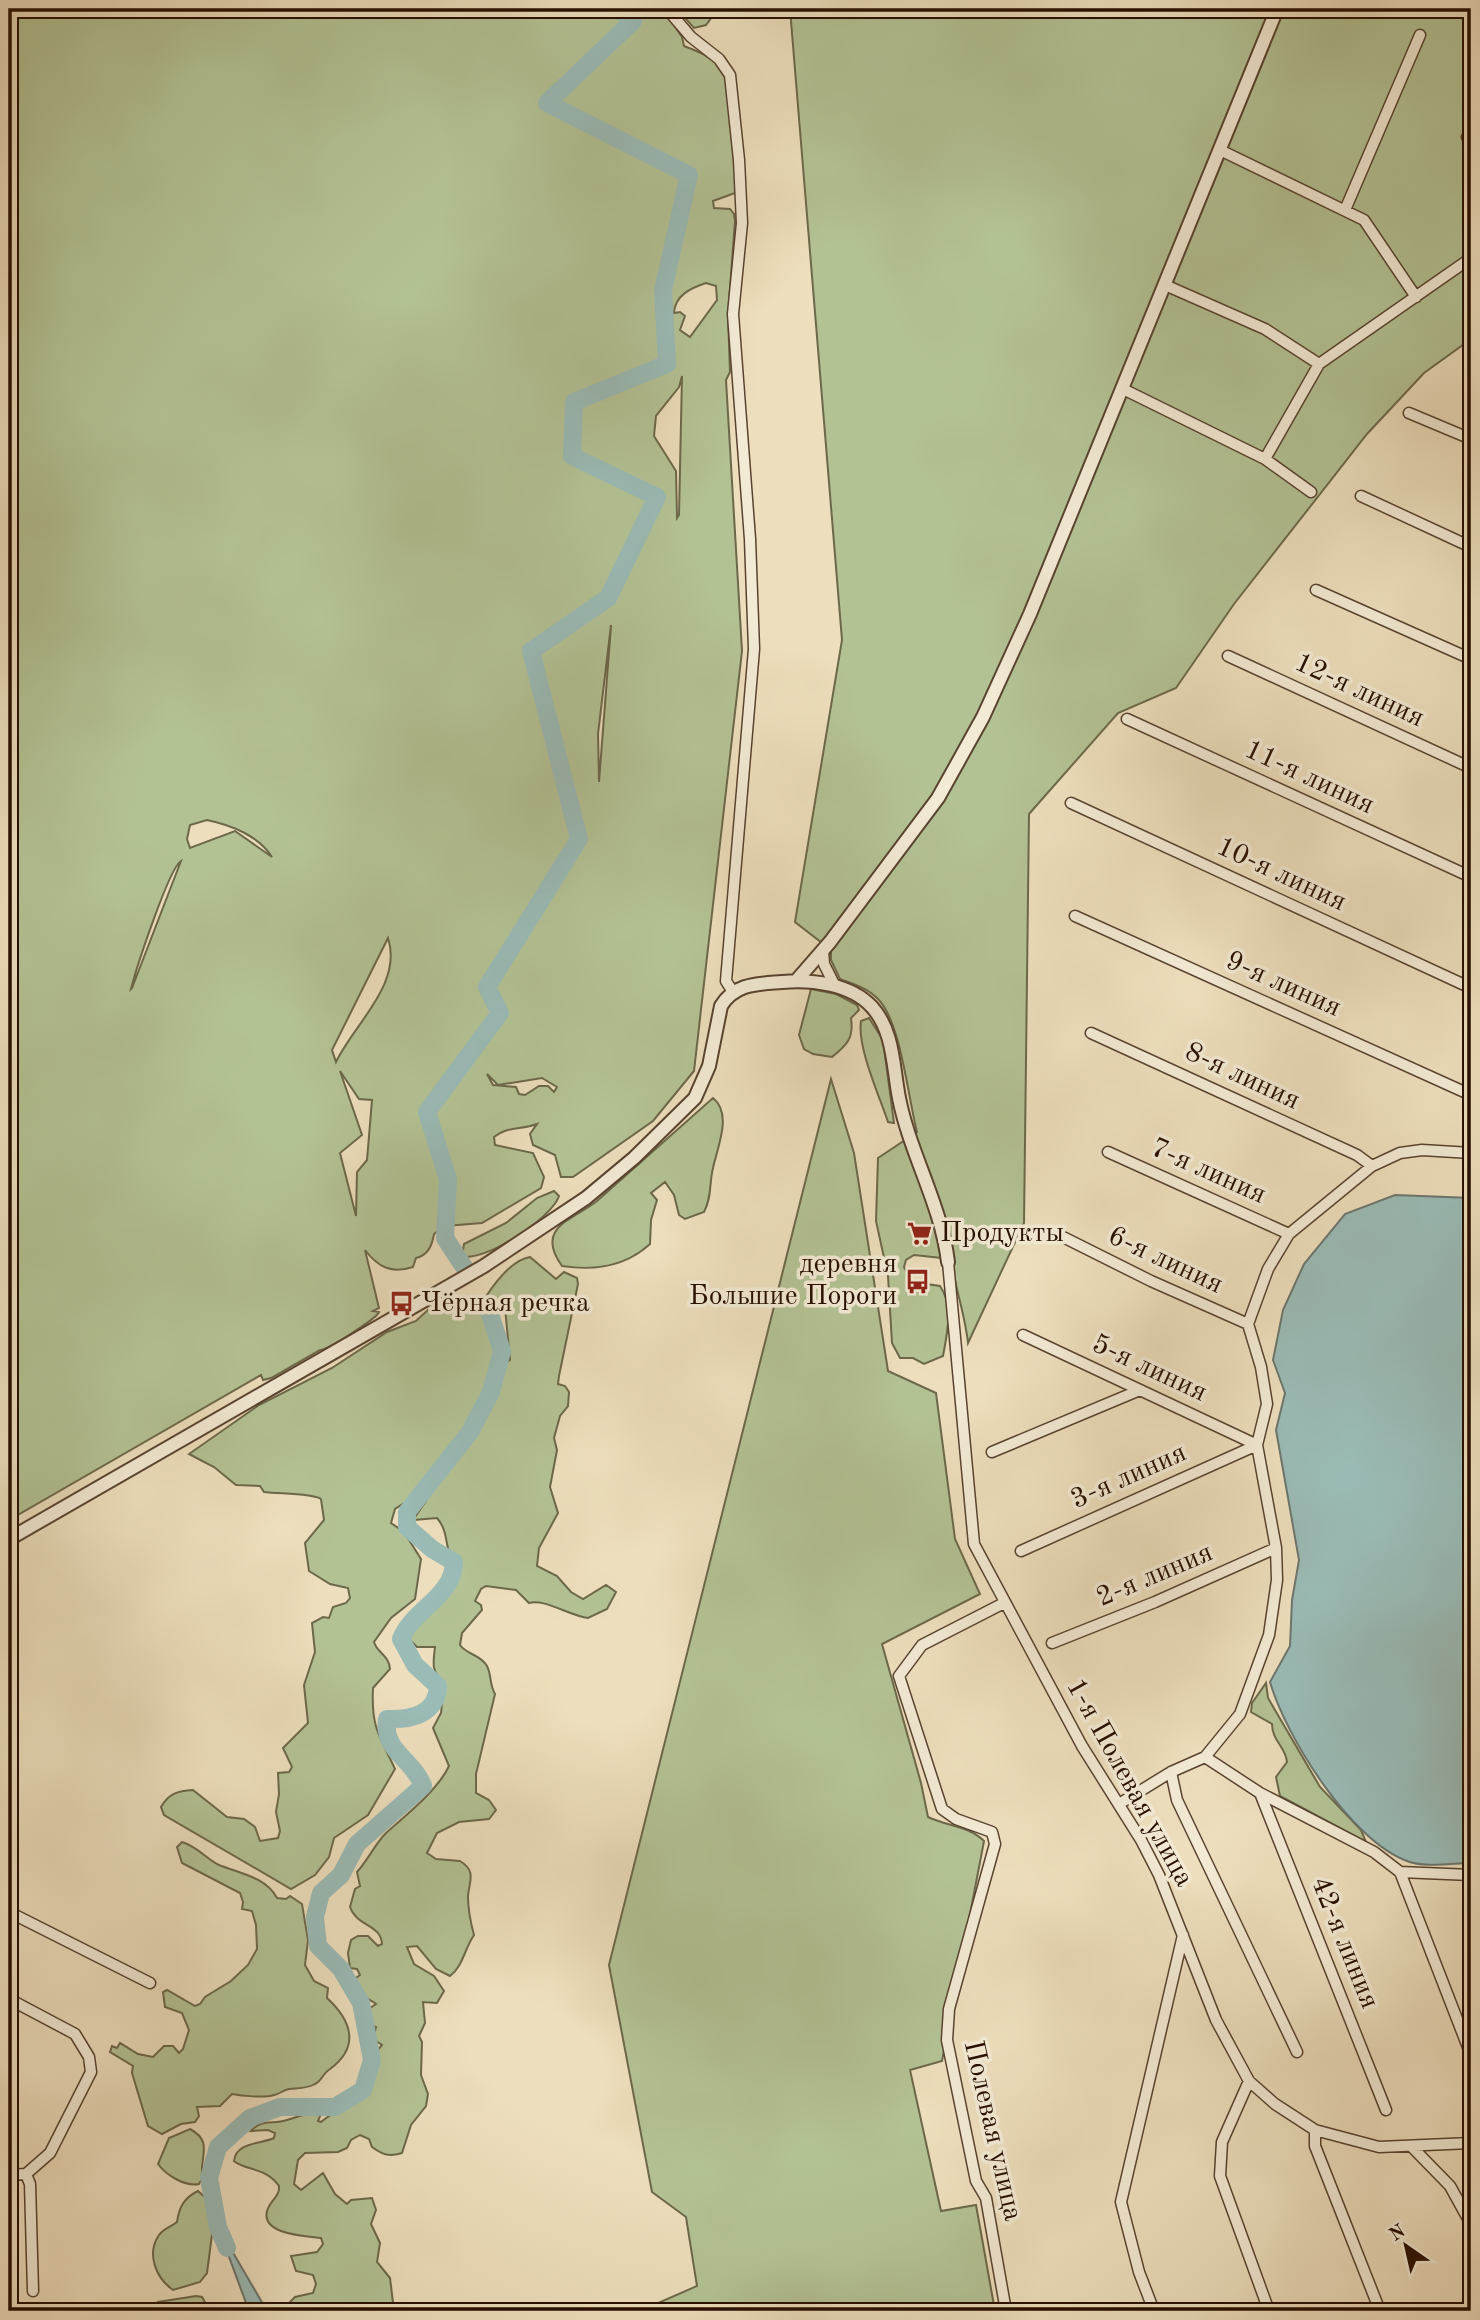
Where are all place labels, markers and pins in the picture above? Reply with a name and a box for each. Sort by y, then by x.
supermarket icon: Продукты [906,1220,934,1248]
place label: Продукты [940,1220,1064,1248]
place label: деревня Большие Пороги [689,1251,897,1311]
bus stop icon: деревня Большие Пороги [903,1267,931,1295]
bus stop icon: Чёрная речка [387,1290,415,1318]
place label: Чёрная речка [421,1290,590,1318]

